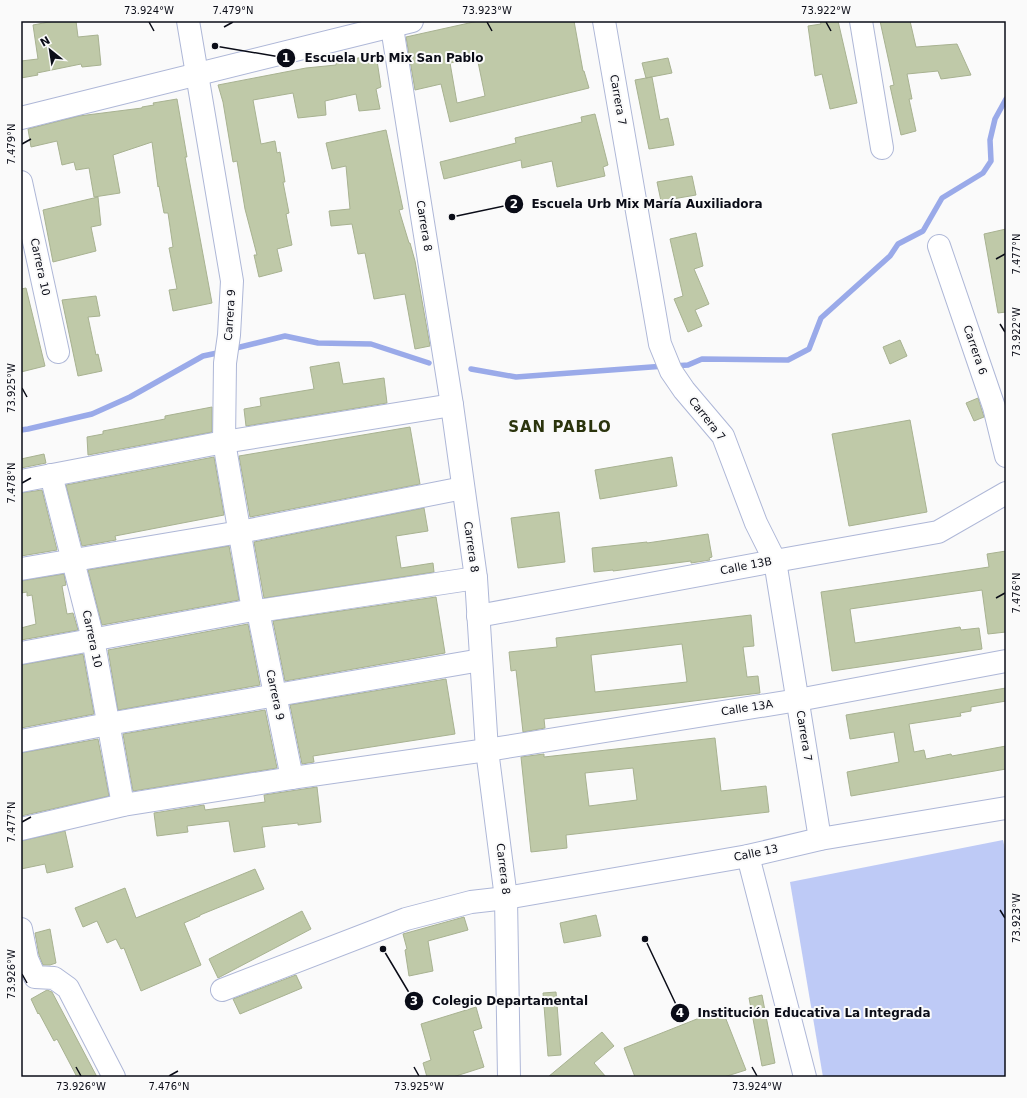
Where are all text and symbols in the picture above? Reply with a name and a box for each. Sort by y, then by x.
text: 73.924°W [124,5,174,16]
text: 7.479°N [212,5,254,16]
text: 73.923°W [462,5,512,16]
text: 73.922°W [801,5,851,16]
north arrow [30,30,70,70]
text: N [38,34,52,50]
callout: Escuela Urb Mix San Pablo [276,46,491,70]
text: 1 [282,51,290,65]
text: Escuela Urb Mix San Pablo [305,51,483,65]
street label: Carrera 7 [607,73,629,127]
text: 7.479°N [6,123,17,165]
callout: Escuela Urb Mix María Auxiliadora [504,192,771,216]
text: 2 [510,197,518,211]
text: Escuela Urb Mix María Auxiliadora [531,197,763,211]
street label: Carrera 8 [414,200,434,252]
text: 7.477°N [1011,233,1022,275]
street label: Carrera 10 [28,237,52,297]
street label: Carrera 9 [222,289,238,341]
text: 73.922°W [1011,307,1022,357]
street label: Carrera 6 [960,324,990,376]
text: 73.925°W [6,363,17,413]
street label: Carrera 7 [686,395,728,443]
district label: SAN PABLO [508,418,612,436]
text: 7.478°N [6,462,17,504]
street label: Carrera 8 [461,521,481,573]
street label: Calle 13B [719,555,773,577]
text: 7.476°N [1011,572,1022,614]
street label: Carrera 10 [80,609,104,669]
street label: Carrera 9 [263,668,287,722]
street label: Calle 13A [720,697,774,719]
street label: Carrera 7 [794,710,814,762]
text: 7.477°N [6,801,17,843]
street label: Calle 13 [733,842,779,864]
street label: Carrera 8 [493,843,513,895]
text: 73.923°W [1011,893,1022,943]
text: 73.926°W [6,949,17,999]
callout: Colegio Departamental [404,989,596,1013]
text: 3 [410,994,418,1008]
text: Colegio Departamental [432,994,588,1008]
callout: Institución Educativa La Integrada [670,1001,939,1025]
text: 4 [676,1006,684,1020]
text: Institución Educativa La Integrada [697,1006,931,1020]
text: 73.926°W [56,1081,106,1092]
text: 7.476°N [148,1081,190,1092]
text: 73.925°W [394,1081,444,1092]
text: 73.924°W [732,1081,782,1092]

